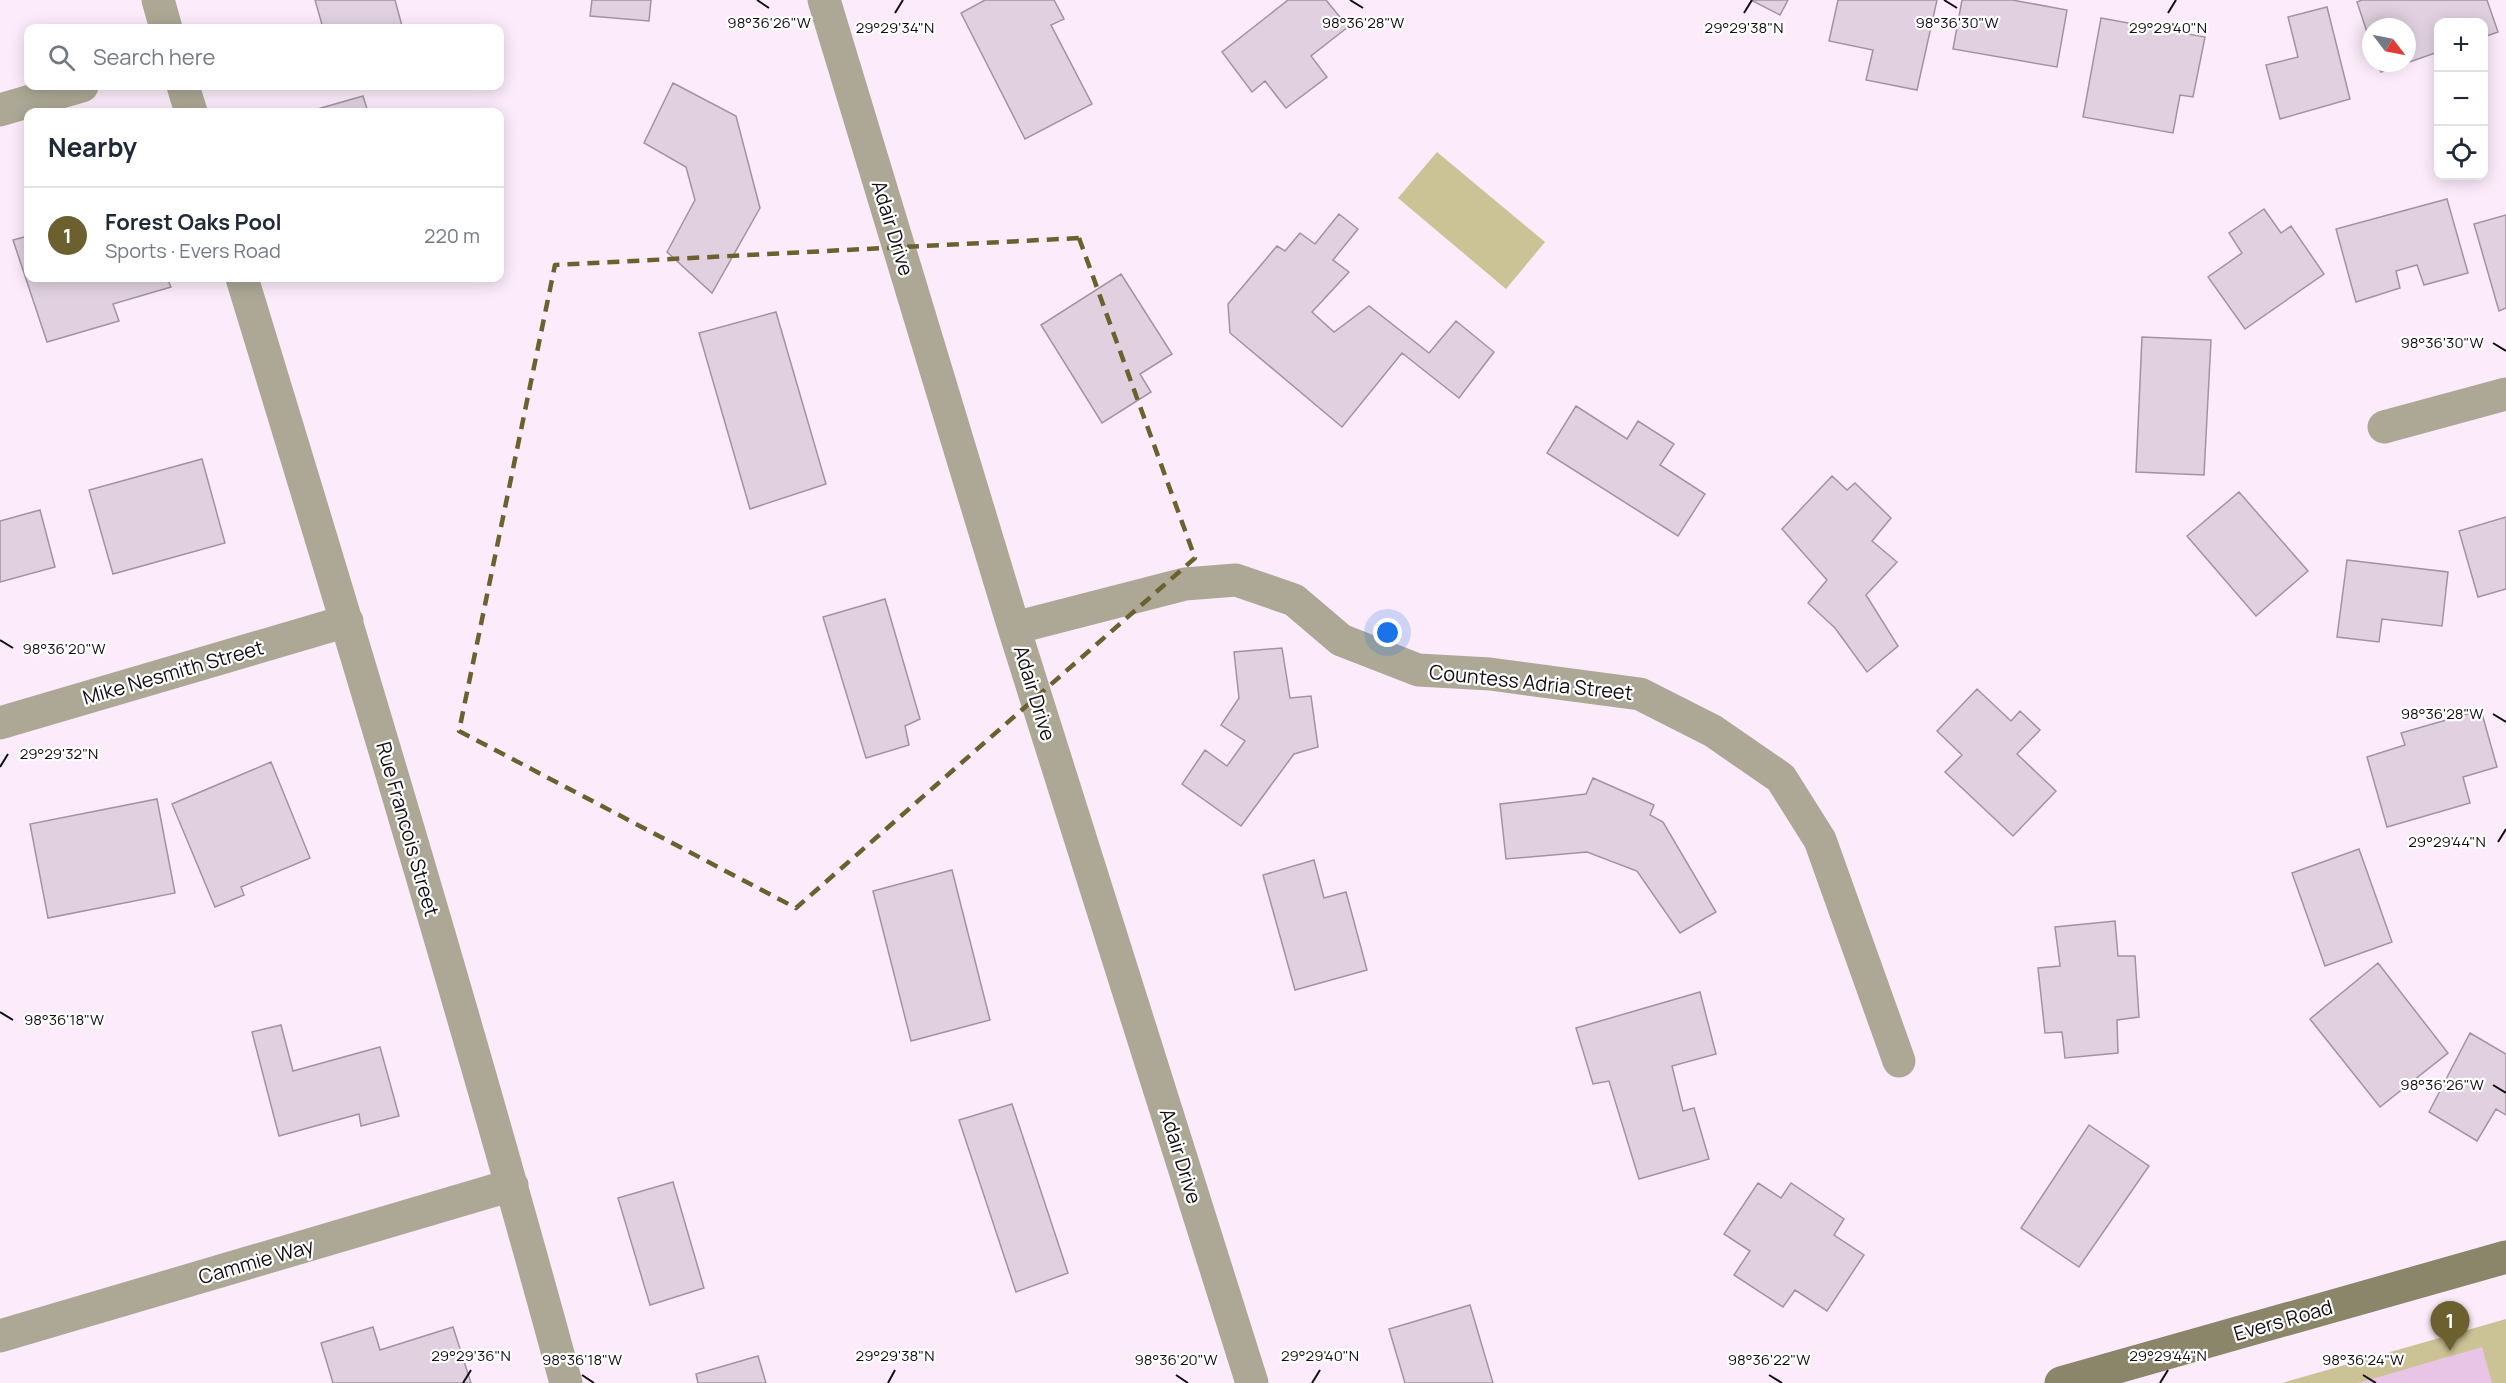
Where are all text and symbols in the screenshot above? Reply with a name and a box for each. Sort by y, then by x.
text: 98°36'26"W [727,12,811,33]
text: 98°36'28"W [1322,12,1404,33]
text: 98°36'30"W [1916,12,1998,33]
text: 29°29'34"N [856,17,934,38]
text: 29°29'38"N [1705,17,1783,38]
text: 29°29'40"N [2129,17,2207,38]
north arrow [2362,18,2416,72]
map controls [2434,18,2488,180]
button: + [2434,18,2488,72]
search box [24,24,504,90]
icon: search [45,41,78,74]
text: Search here [93,42,215,72]
button: − [2434,72,2488,126]
button: locate [2434,126,2488,180]
text: Nearby [48,129,137,165]
street label: Adair Drive [866,177,920,279]
text: Forest Oaks Pool [105,207,282,237]
text: 1 [63,222,72,249]
text: 220 m [424,222,480,249]
text: Sports · Evers Road [105,237,281,264]
text: 98°36'30"W [2401,332,2483,353]
your location [1373,618,1402,647]
street label: Mike Nesmith Street [79,633,267,711]
text: 98°36'20"W [22,638,106,659]
street label: Adair Drive [1008,642,1062,744]
street label: Countess Adria Street [1428,658,1634,706]
text: 98°36'28"W [2401,703,2483,724]
street label: Rue Francois Street [370,739,446,919]
text: 29°29'32"N [20,743,98,764]
text: 29°29'44"N [2408,831,2486,852]
text: 98°36'18"W [24,1009,104,1030]
text: 98°36'26"W [2400,1074,2484,1095]
street label: Adair Drive [1154,1105,1208,1207]
street label: Cammie Way [195,1232,317,1290]
street label: Evers Road [2230,1293,2336,1347]
pin: 1 [2430,1302,2470,1351]
text: 29°29'36"N [431,1345,511,1366]
text: 29°29'38"N [856,1345,934,1366]
text: 29°29'40"N [1281,1345,1359,1366]
text: 29°29'44"N [2129,1345,2207,1366]
text: 98°36'18"W [542,1349,622,1370]
text: 98°36'20"W [1134,1349,1218,1370]
text: 98°36'22"W [1728,1349,1810,1370]
text: 98°36'24"W [2322,1349,2404,1370]

